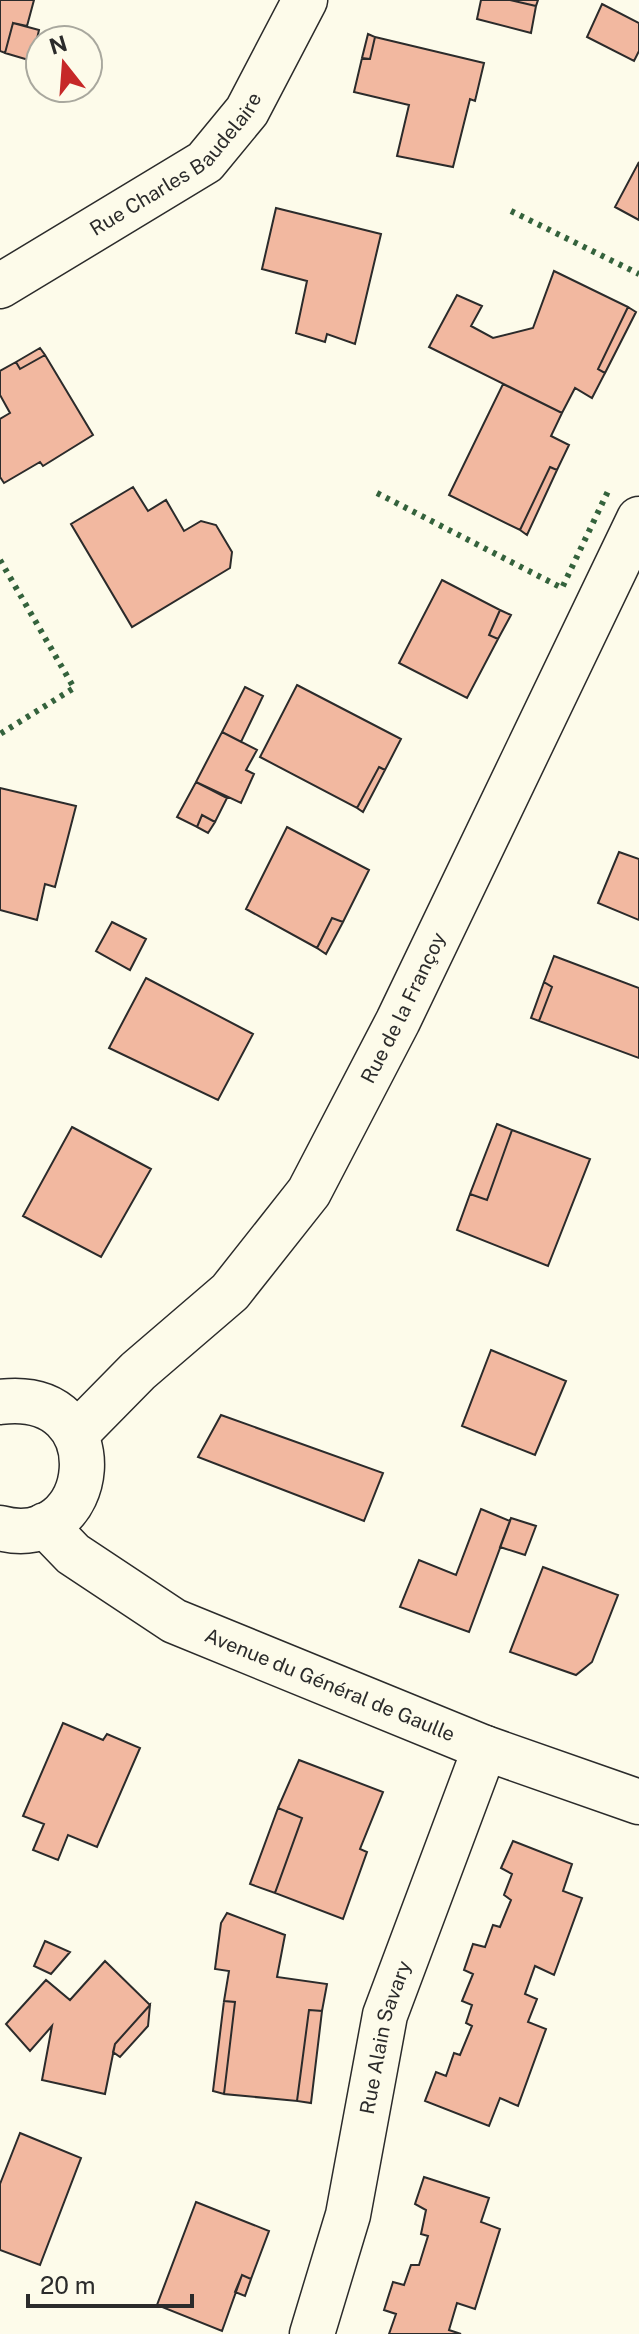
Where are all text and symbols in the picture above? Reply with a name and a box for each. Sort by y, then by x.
north arrow [24,24,104,104]
text: N [46,30,70,60]
street label: Rue Charles Baudelaire [86,88,266,241]
street label: Rue de la Françoy [356,928,451,1087]
street label: Avenue du Général de Gaulle [201,1623,459,1746]
street label: Rue Alain Savary [355,1957,416,2116]
scale bar [28,2258,192,2308]
text: 20 m [40,2271,96,2299]

